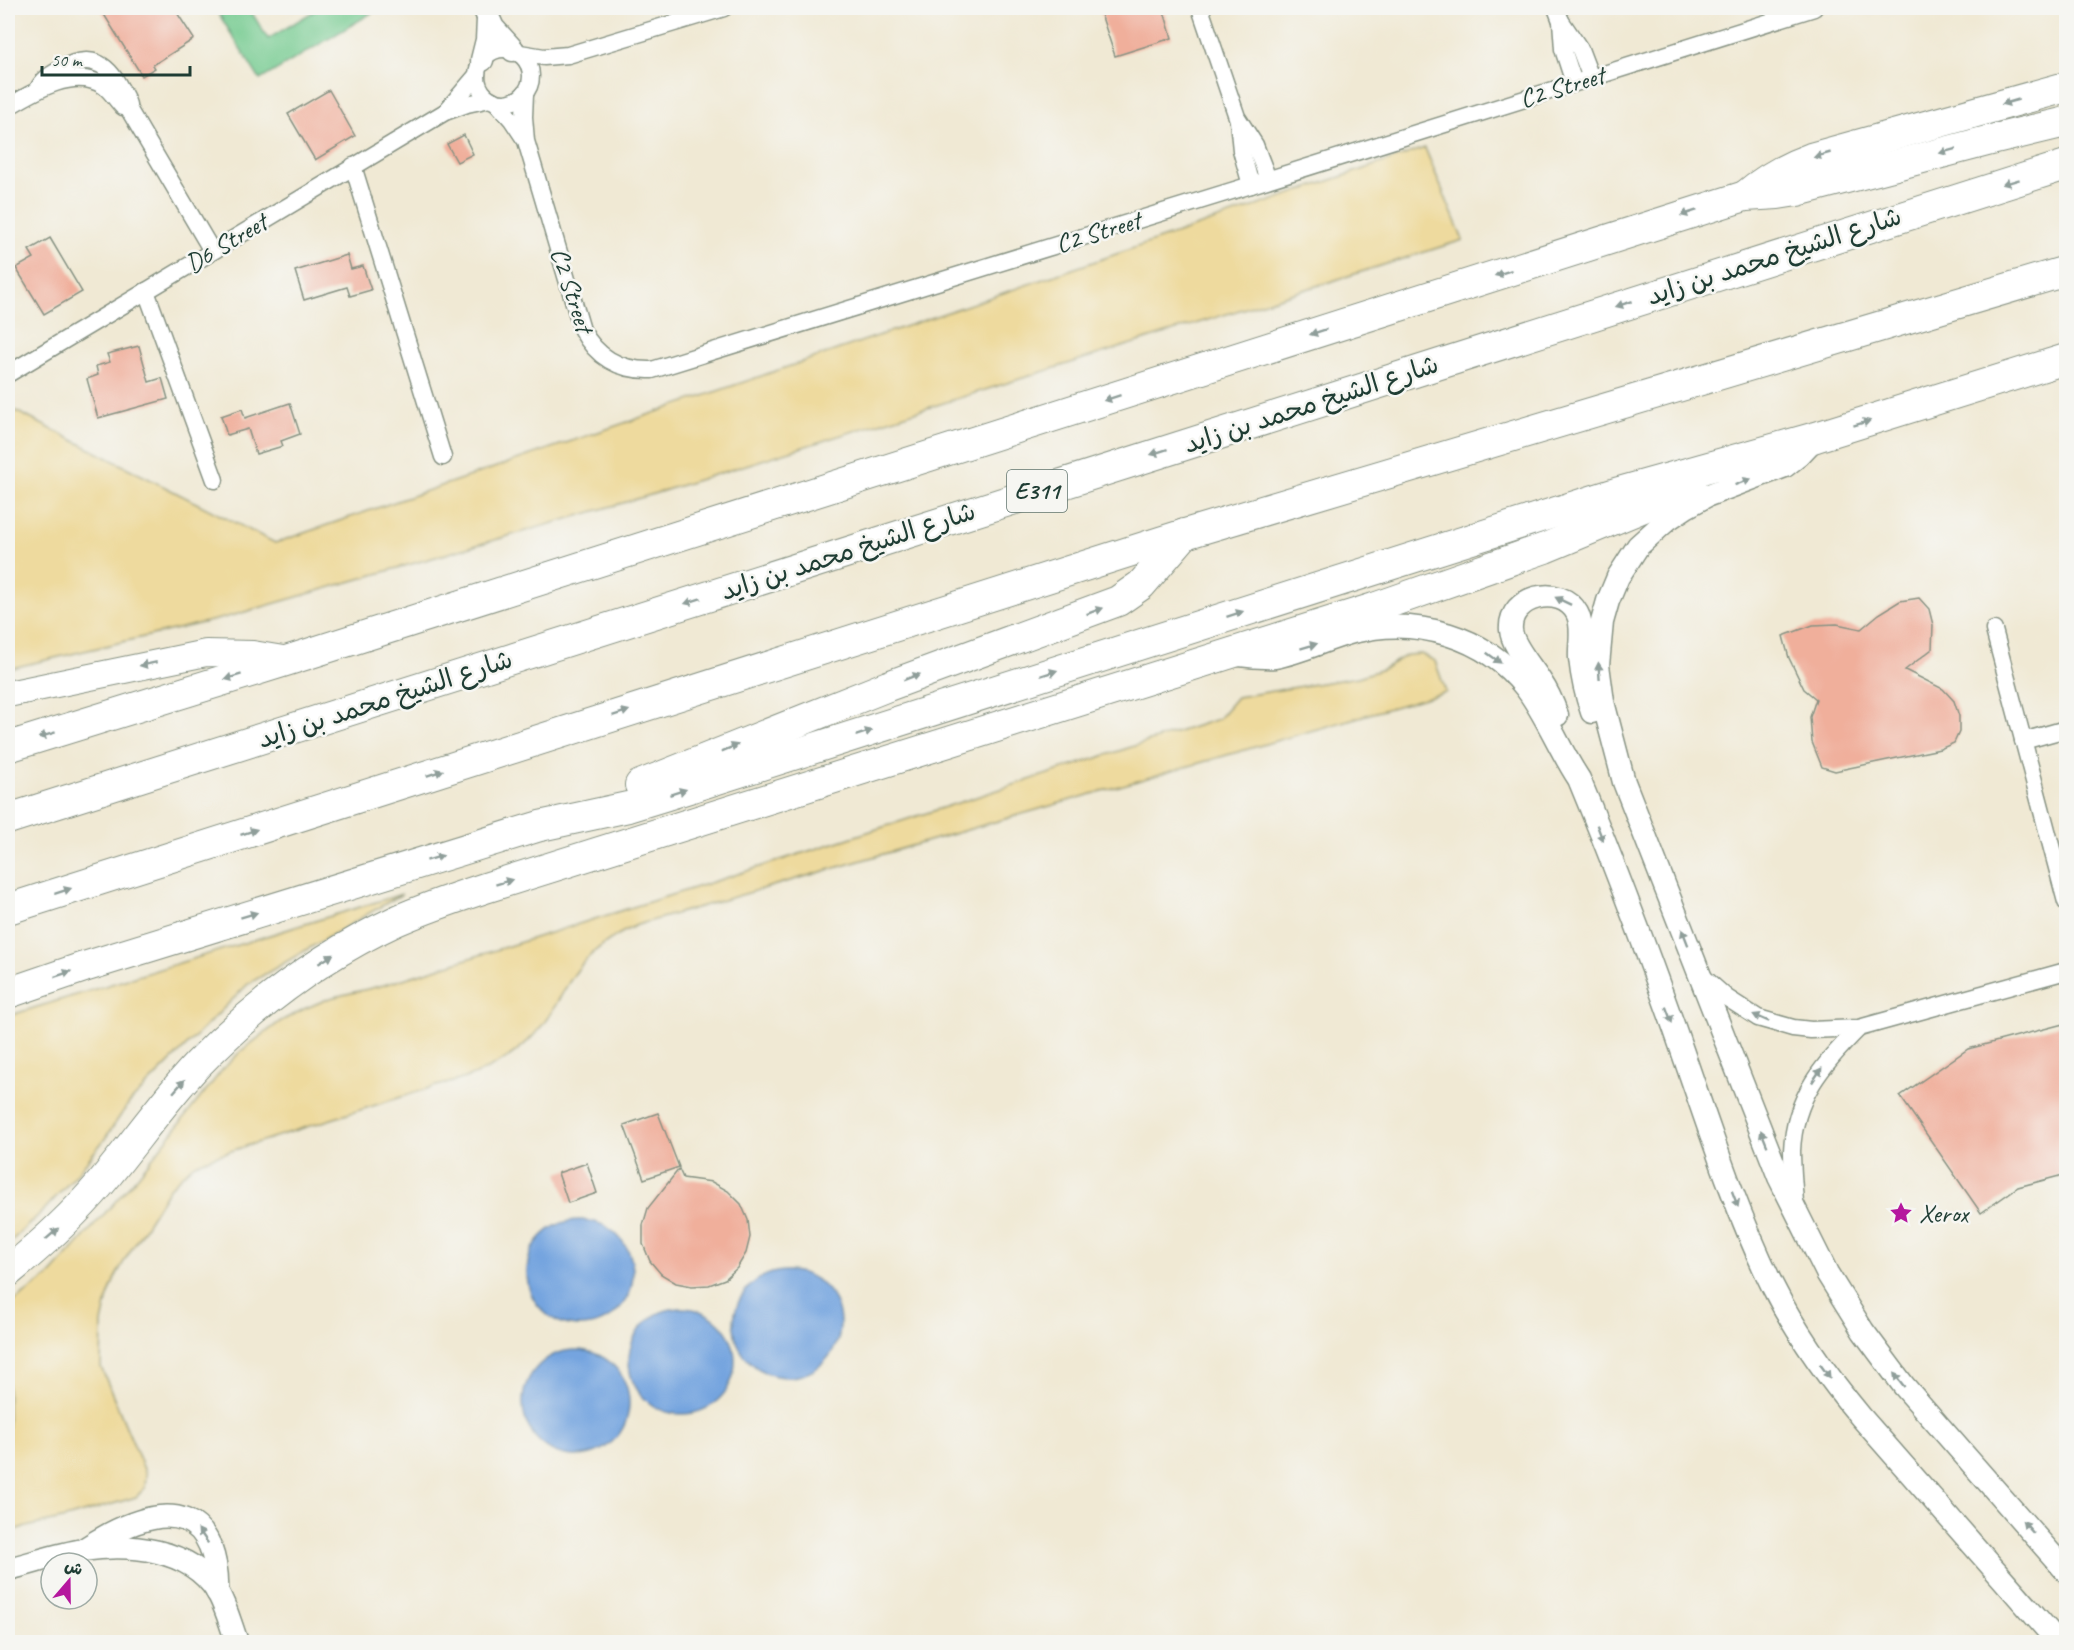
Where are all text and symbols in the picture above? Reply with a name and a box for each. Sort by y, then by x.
scale bar [42,39,190,77]
text: 50 m [51,49,84,71]
street label: C2 Street [1516,58,1612,115]
one-way arrow [2001,98,2019,107]
one-way arrow [1939,146,1958,156]
one-way arrow [1813,151,1831,160]
one-way arrow [2002,178,2020,187]
street label: شارع الشيخ محمد بن زايد [1642,199,1906,314]
street label: C2 Street [1052,203,1148,260]
street label: D6 Street [179,204,276,280]
one-way arrow [1680,209,1698,219]
street label: C2 Street [543,244,602,340]
one-way arrow [1494,268,1512,278]
one-way arrow [1615,300,1633,309]
one-way arrow [1309,328,1327,337]
street label: شارع الشيخ محمد بن زايد [1179,347,1443,462]
one-way arrow [1103,393,1121,403]
one-way arrow [1853,417,1871,427]
one-way arrow [1150,448,1168,458]
road number: E311 [1007,470,1067,512]
one-way arrow [1734,477,1752,486]
street label: شارع الشيخ محمد بن زايد [716,494,980,609]
one-way arrow [684,597,702,606]
one-way arrow [1554,597,1571,606]
one-way arrow [1086,605,1104,615]
one-way arrow [1226,609,1244,618]
one-way arrow [1300,641,1318,650]
street label: شارع الشيخ محمد بن زايد [253,642,517,757]
one-way arrow [1486,652,1502,665]
one-way arrow [139,660,158,669]
one-way arrow [1594,661,1604,680]
one-way arrow [1040,668,1058,677]
one-way arrow [903,672,921,682]
one-way arrow [224,673,242,682]
one-way arrow [612,708,630,718]
one-way arrow [855,727,873,737]
one-way arrow [38,731,56,740]
one-way arrow [721,743,739,753]
one-way arrow [426,768,444,777]
one-way arrow [669,787,687,796]
one-way arrow [1596,824,1605,842]
one-way arrow [240,827,258,836]
one-way arrow [426,853,444,862]
one-way arrow [495,877,513,886]
one-way arrow [54,886,72,896]
one-way arrow [240,910,258,920]
one-way arrow [1679,927,1689,945]
one-way arrow [318,953,334,964]
one-way arrow [54,968,72,978]
one-way arrow [1665,1006,1675,1024]
one-way arrow [1752,1014,1769,1023]
one-way arrow [1811,1068,1823,1084]
one-way arrow [172,1079,185,1094]
one-way arrow [1759,1128,1769,1146]
one-way arrow [1731,1190,1740,1208]
place label: Xerox [1919,1197,1970,1230]
place icon: Xerox [1888,1200,1914,1226]
one-way arrow [44,1228,59,1241]
one-way arrow [1819,1363,1831,1379]
one-way arrow [1893,1372,1906,1388]
one-way arrow [2022,1520,2035,1535]
one-way arrow [197,1529,209,1545]
north arrow [39,1551,99,1611]
text: ش [62,1555,85,1580]

